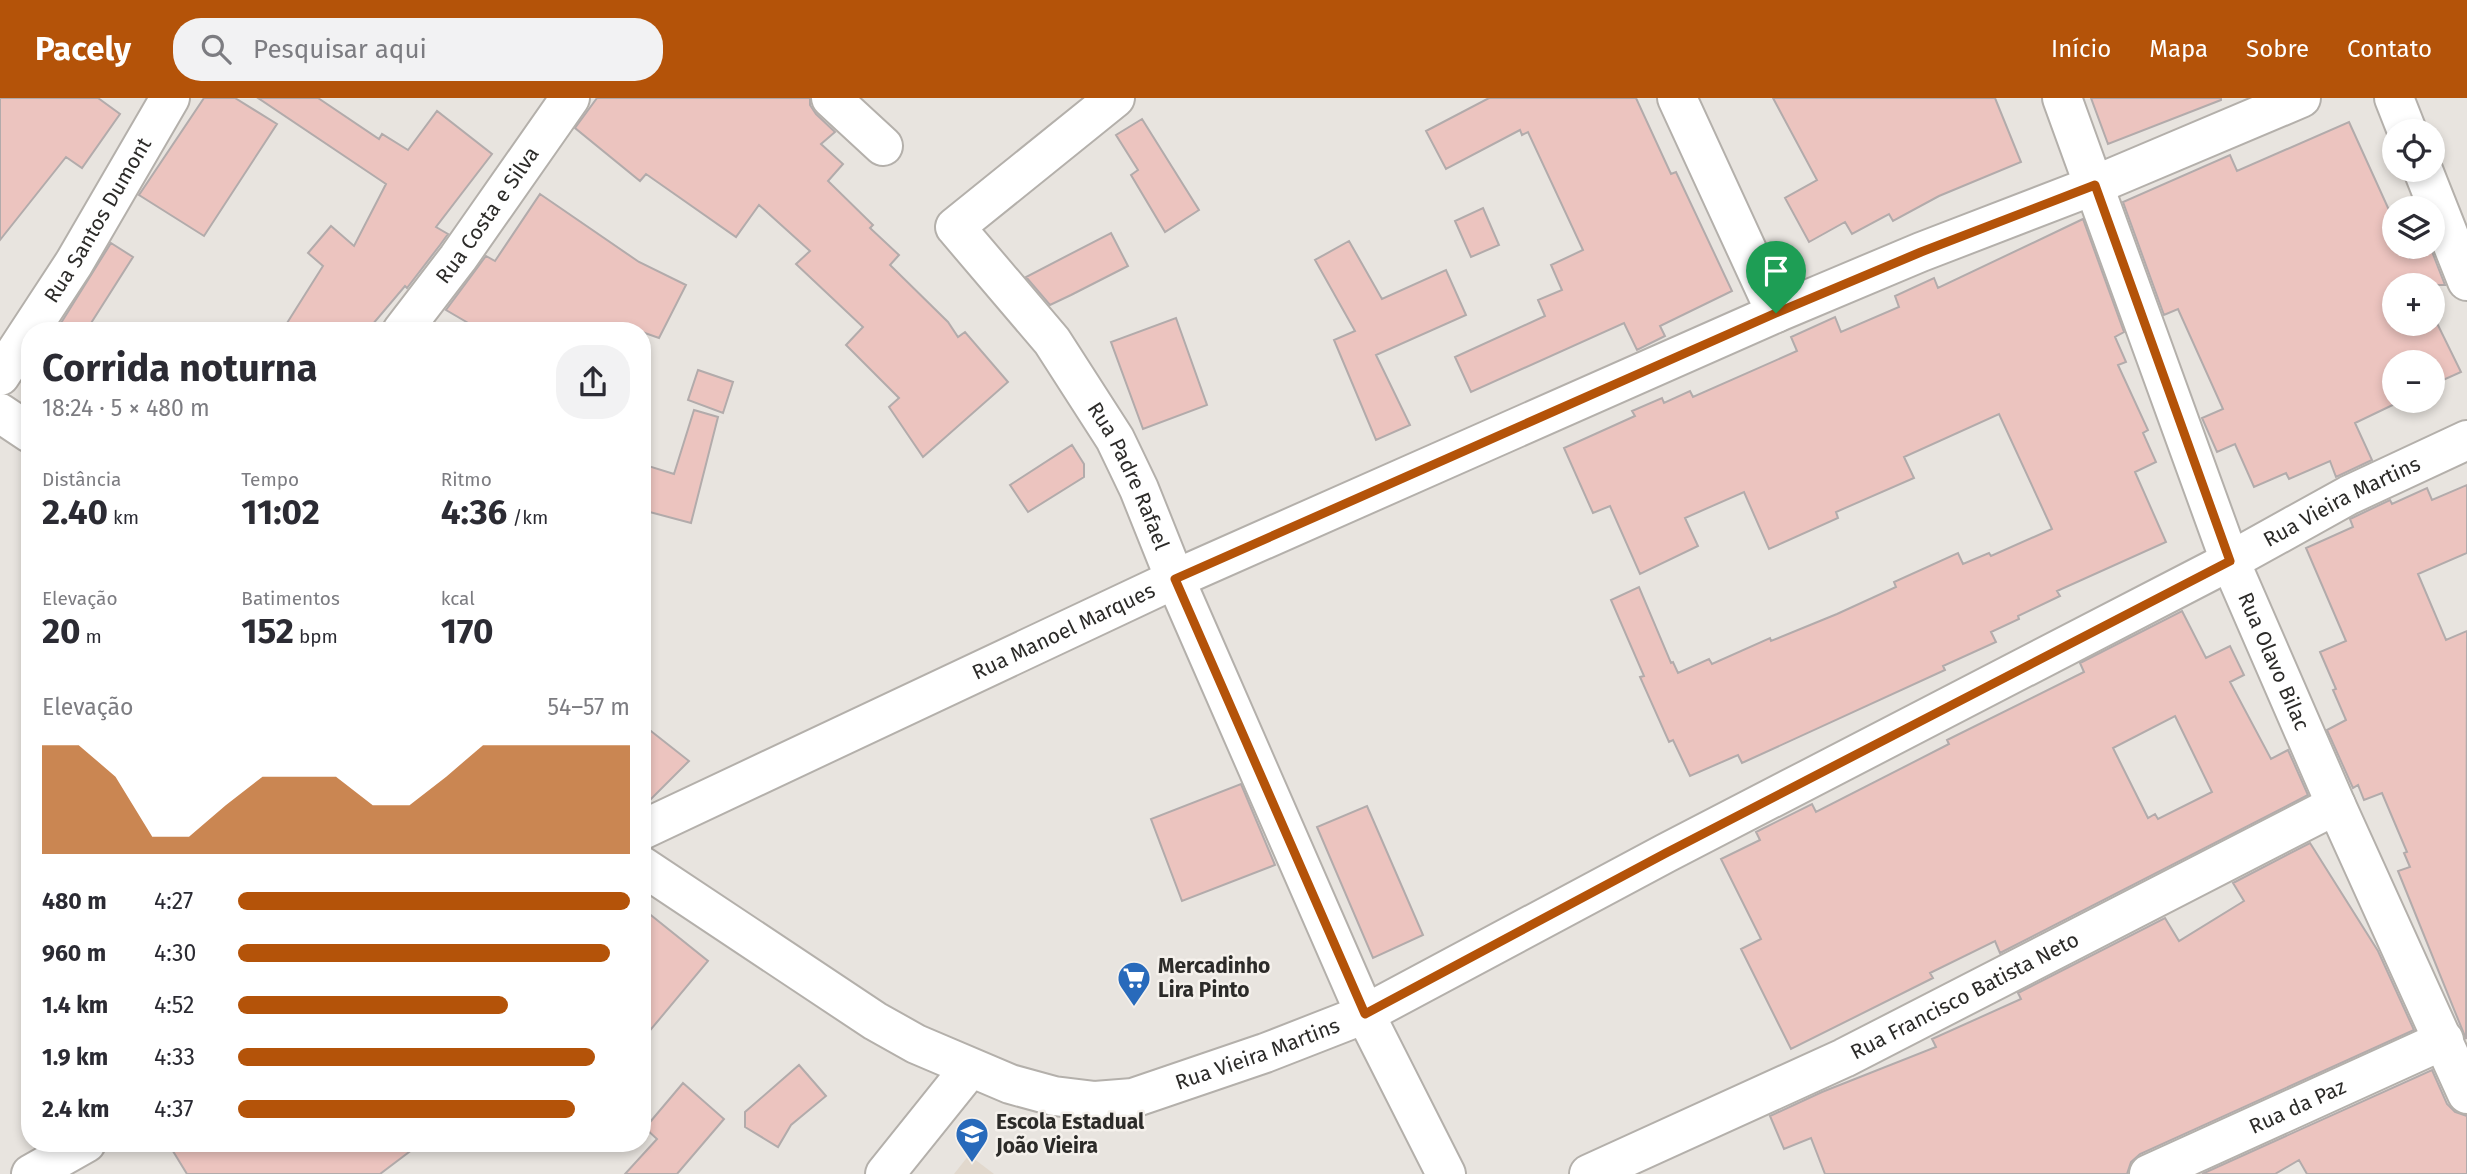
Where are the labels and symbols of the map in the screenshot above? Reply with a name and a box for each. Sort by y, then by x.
street label: Rua Santos Dumont [38,133,157,308]
street label: Rua Costa e Silva [430,142,545,289]
pin [1746,241,1806,313]
street label: Rua Padre Rafael [1082,397,1175,554]
street label: Rua Vieira Martins [2259,451,2425,553]
street label: Rua Manoel Marques [968,577,1159,686]
street label: Rua Olavo Bilac [2232,588,2315,734]
street label: Rua Francisco Batista Neto [1846,926,2083,1065]
place label: Mercadinho Lira Pinto [1158,953,1270,1003]
supermarket icon: Mercadinho Lira Pinto [1115,959,1153,1008]
street label: Rua Vieira Martins [1172,1012,1343,1096]
street label: Rua da Paz [2245,1073,2350,1140]
place label: Escola Estadual João Vieira [995,1109,1145,1159]
school or university icon: Escola Estadual João Vieira [953,1115,991,1164]

